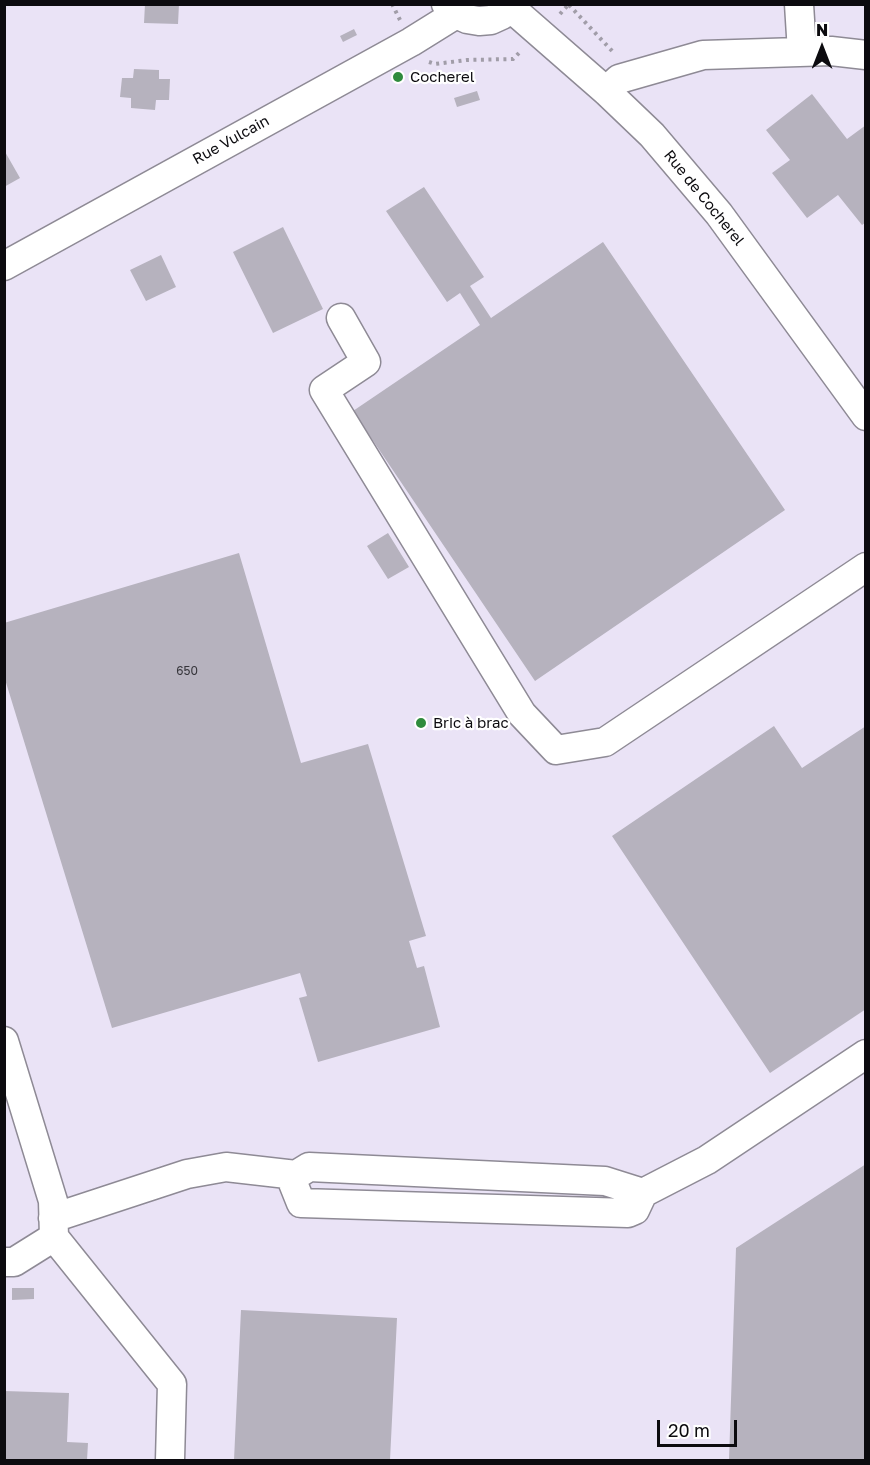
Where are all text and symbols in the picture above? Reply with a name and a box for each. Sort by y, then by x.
north arrow [792,18,852,78]
text: N [816,20,828,40]
place label: Cocherel [410,68,474,86]
marker: Cocherel [391,70,405,84]
street label: Rue Vulcain [190,112,272,168]
street label: Rue de Cocherel [660,147,748,249]
house number: 650 [176,664,198,678]
place label: Bric à brac [433,714,509,732]
marker: Bric à brac [414,716,428,730]
scale bar [660,1408,740,1446]
text: 20 m [668,1419,710,1441]

